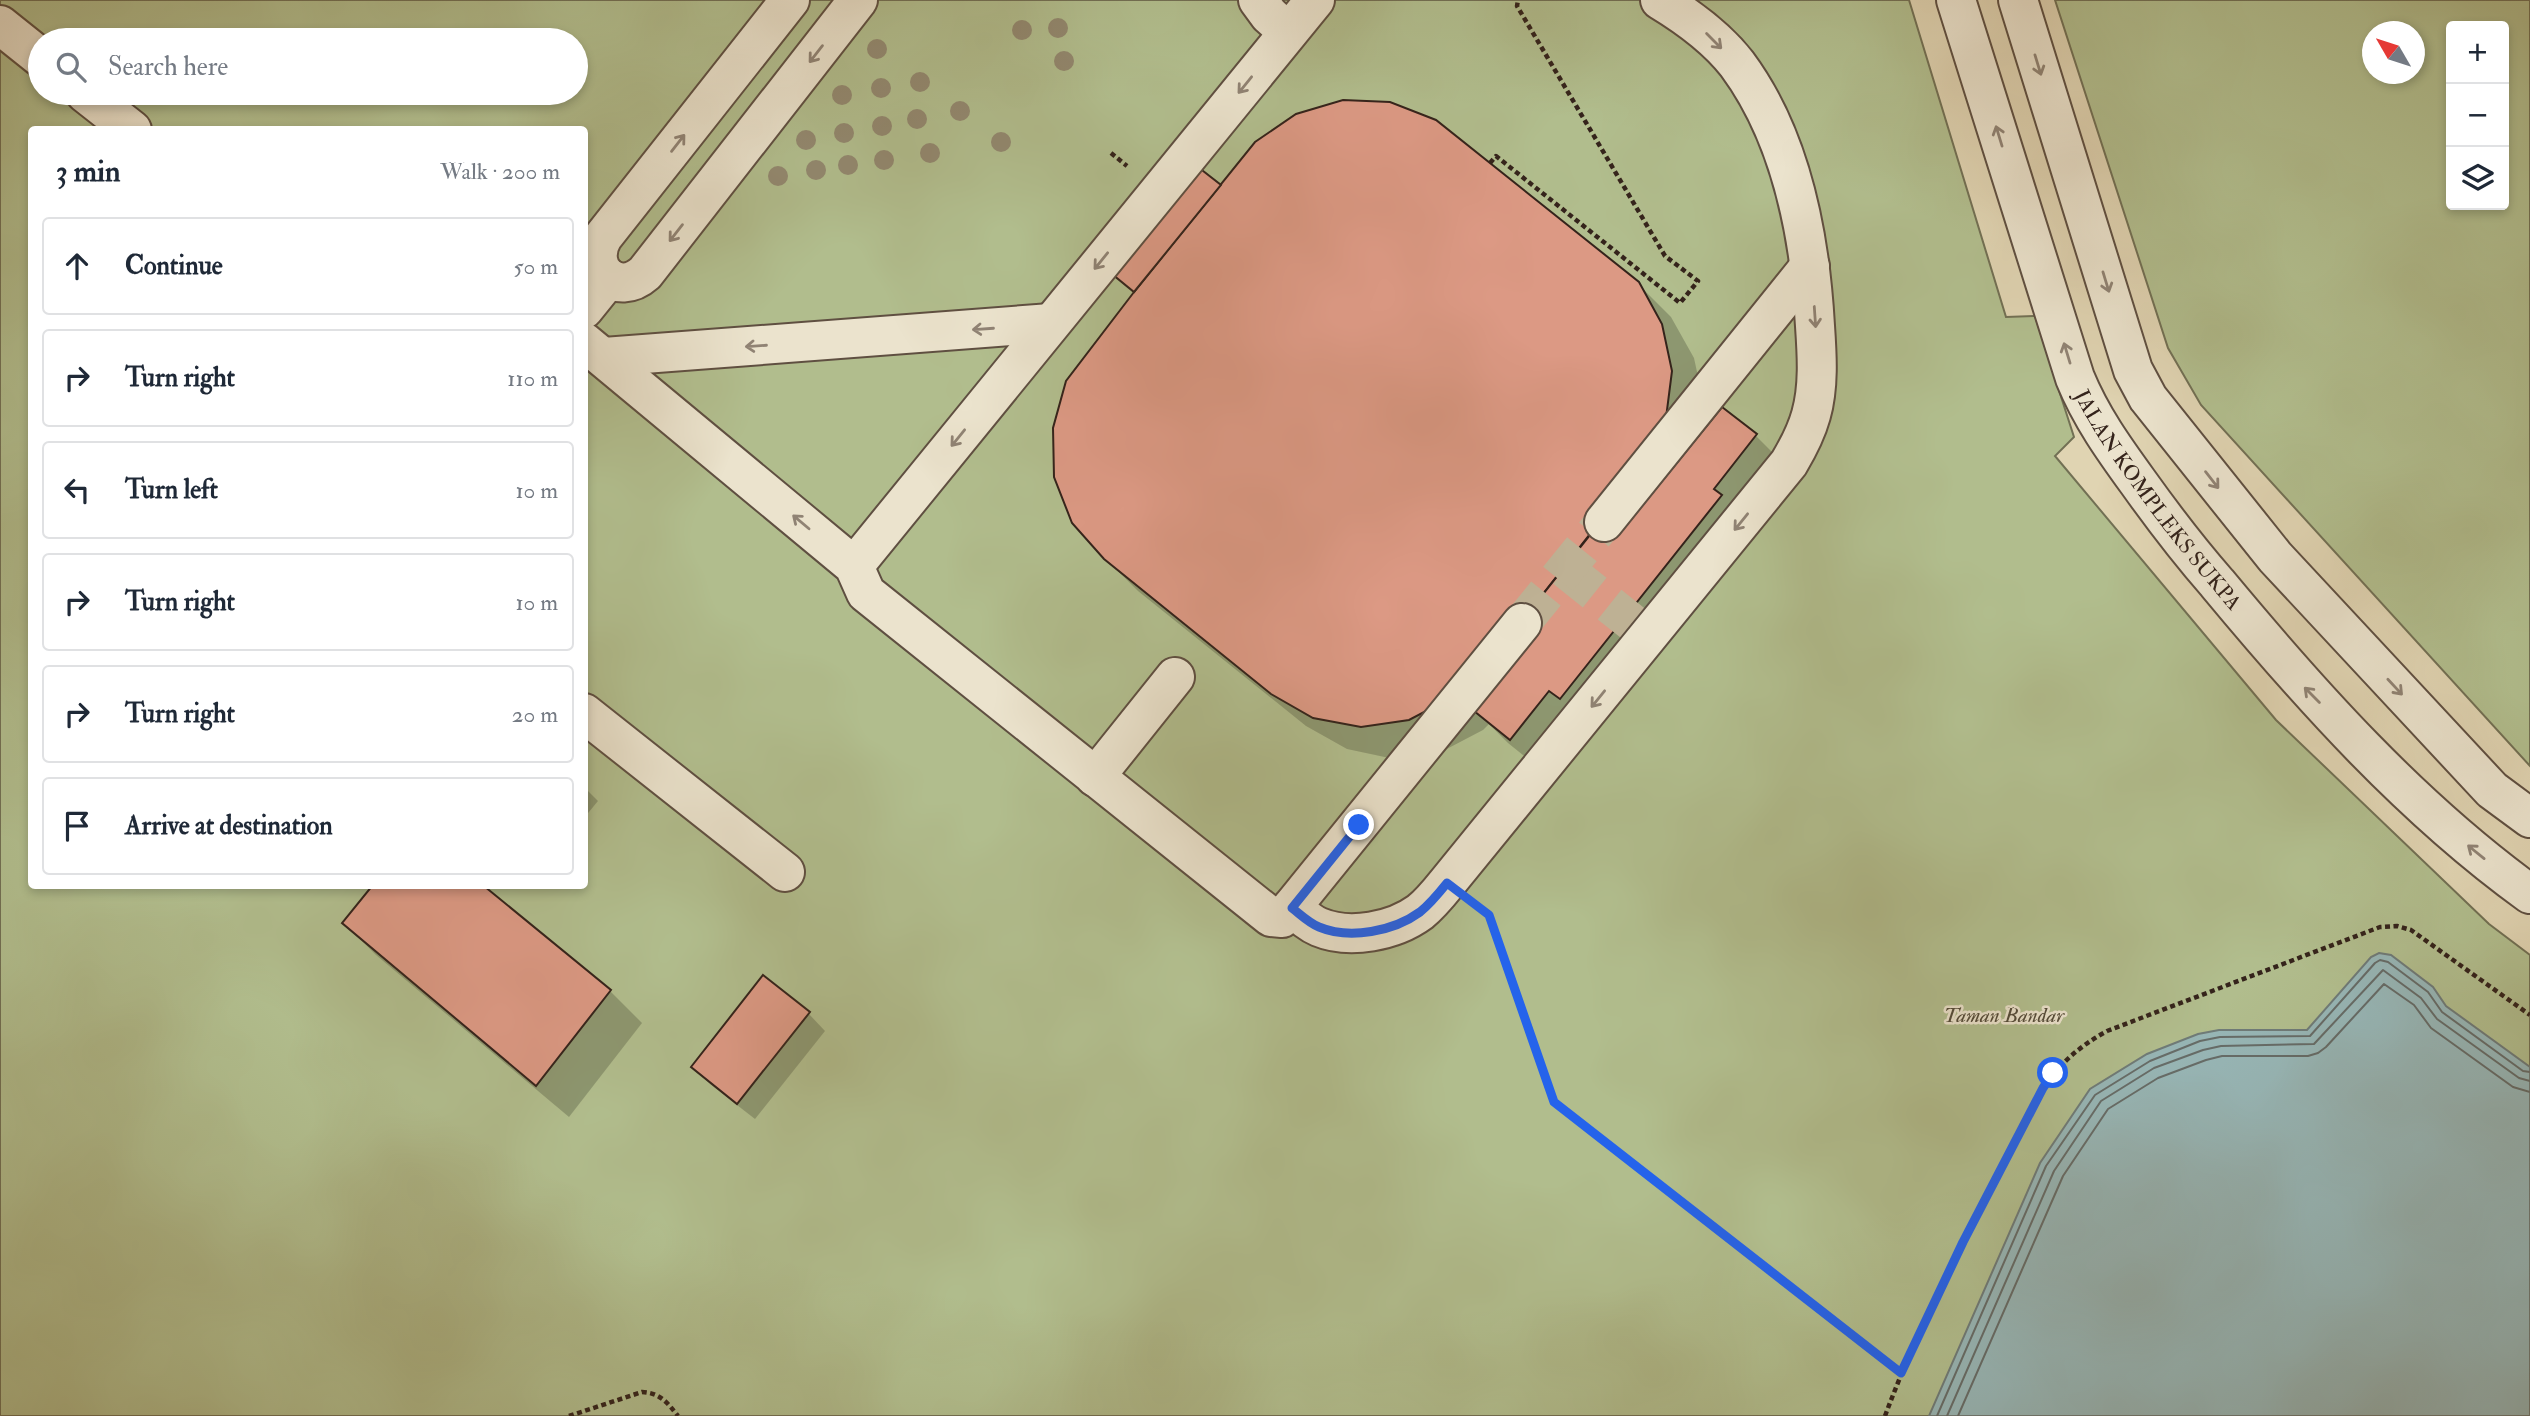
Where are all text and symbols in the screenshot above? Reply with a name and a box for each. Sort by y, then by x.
north arrow [2362,21,2425,84]
map controls [2446,21,2509,210]
button: + [2446,21,2509,84]
search box [28,28,588,105]
one-way arrow [1706,32,1723,49]
one-way arrow [809,44,824,62]
icon: search [52,48,90,86]
text: Search here [108,51,228,83]
one-way arrow [2033,54,2046,76]
one-way arrow [1237,75,1253,93]
button: − [2446,84,2509,147]
one-way arrow [1992,125,2005,147]
one-way arrow [670,134,685,153]
button: layers [2446,147,2509,210]
text: 3 min [56,153,121,190]
text: Walk · 200 m [440,157,560,186]
one-way arrow [669,224,684,242]
icon: ahead [58,247,96,285]
text: Continue [125,250,223,282]
text: 50 m [514,252,558,281]
one-way arrow [1094,252,1109,270]
one-way arrow [2101,271,2114,293]
one-way arrow [1809,305,1822,328]
one-way arrow [972,322,995,335]
one-way arrow [745,340,768,353]
one-way arrow [2060,342,2073,364]
icon: right [58,359,96,397]
text: Turn right [125,362,235,394]
text: 110 m [507,364,558,393]
street label: JALAN KOMPLEKS SUKPA [2068,384,2247,616]
one-way arrow [950,428,965,446]
one-way arrow [2205,470,2220,489]
icon: left [58,471,96,509]
text: Turn left [125,474,218,506]
text: 10 m [515,476,558,505]
one-way arrow [1734,513,1749,531]
one-way arrow [793,515,811,530]
icon: right [58,583,96,621]
text: Turn right [125,586,235,618]
text: 10 m [515,588,558,617]
one-way arrow [2387,678,2404,695]
one-way arrow [2304,686,2321,703]
one-way arrow [1590,689,1606,707]
icon: right [58,695,96,733]
text: Turn right [125,698,235,730]
text: 20 m [512,700,558,729]
icon: arrive [58,807,96,845]
route end [1343,809,1374,840]
text: Arrive at destination [125,810,333,842]
one-way arrow [2467,845,2485,860]
park label: Taman Bandar [1944,1002,2065,1029]
route start [2037,1057,2068,1088]

